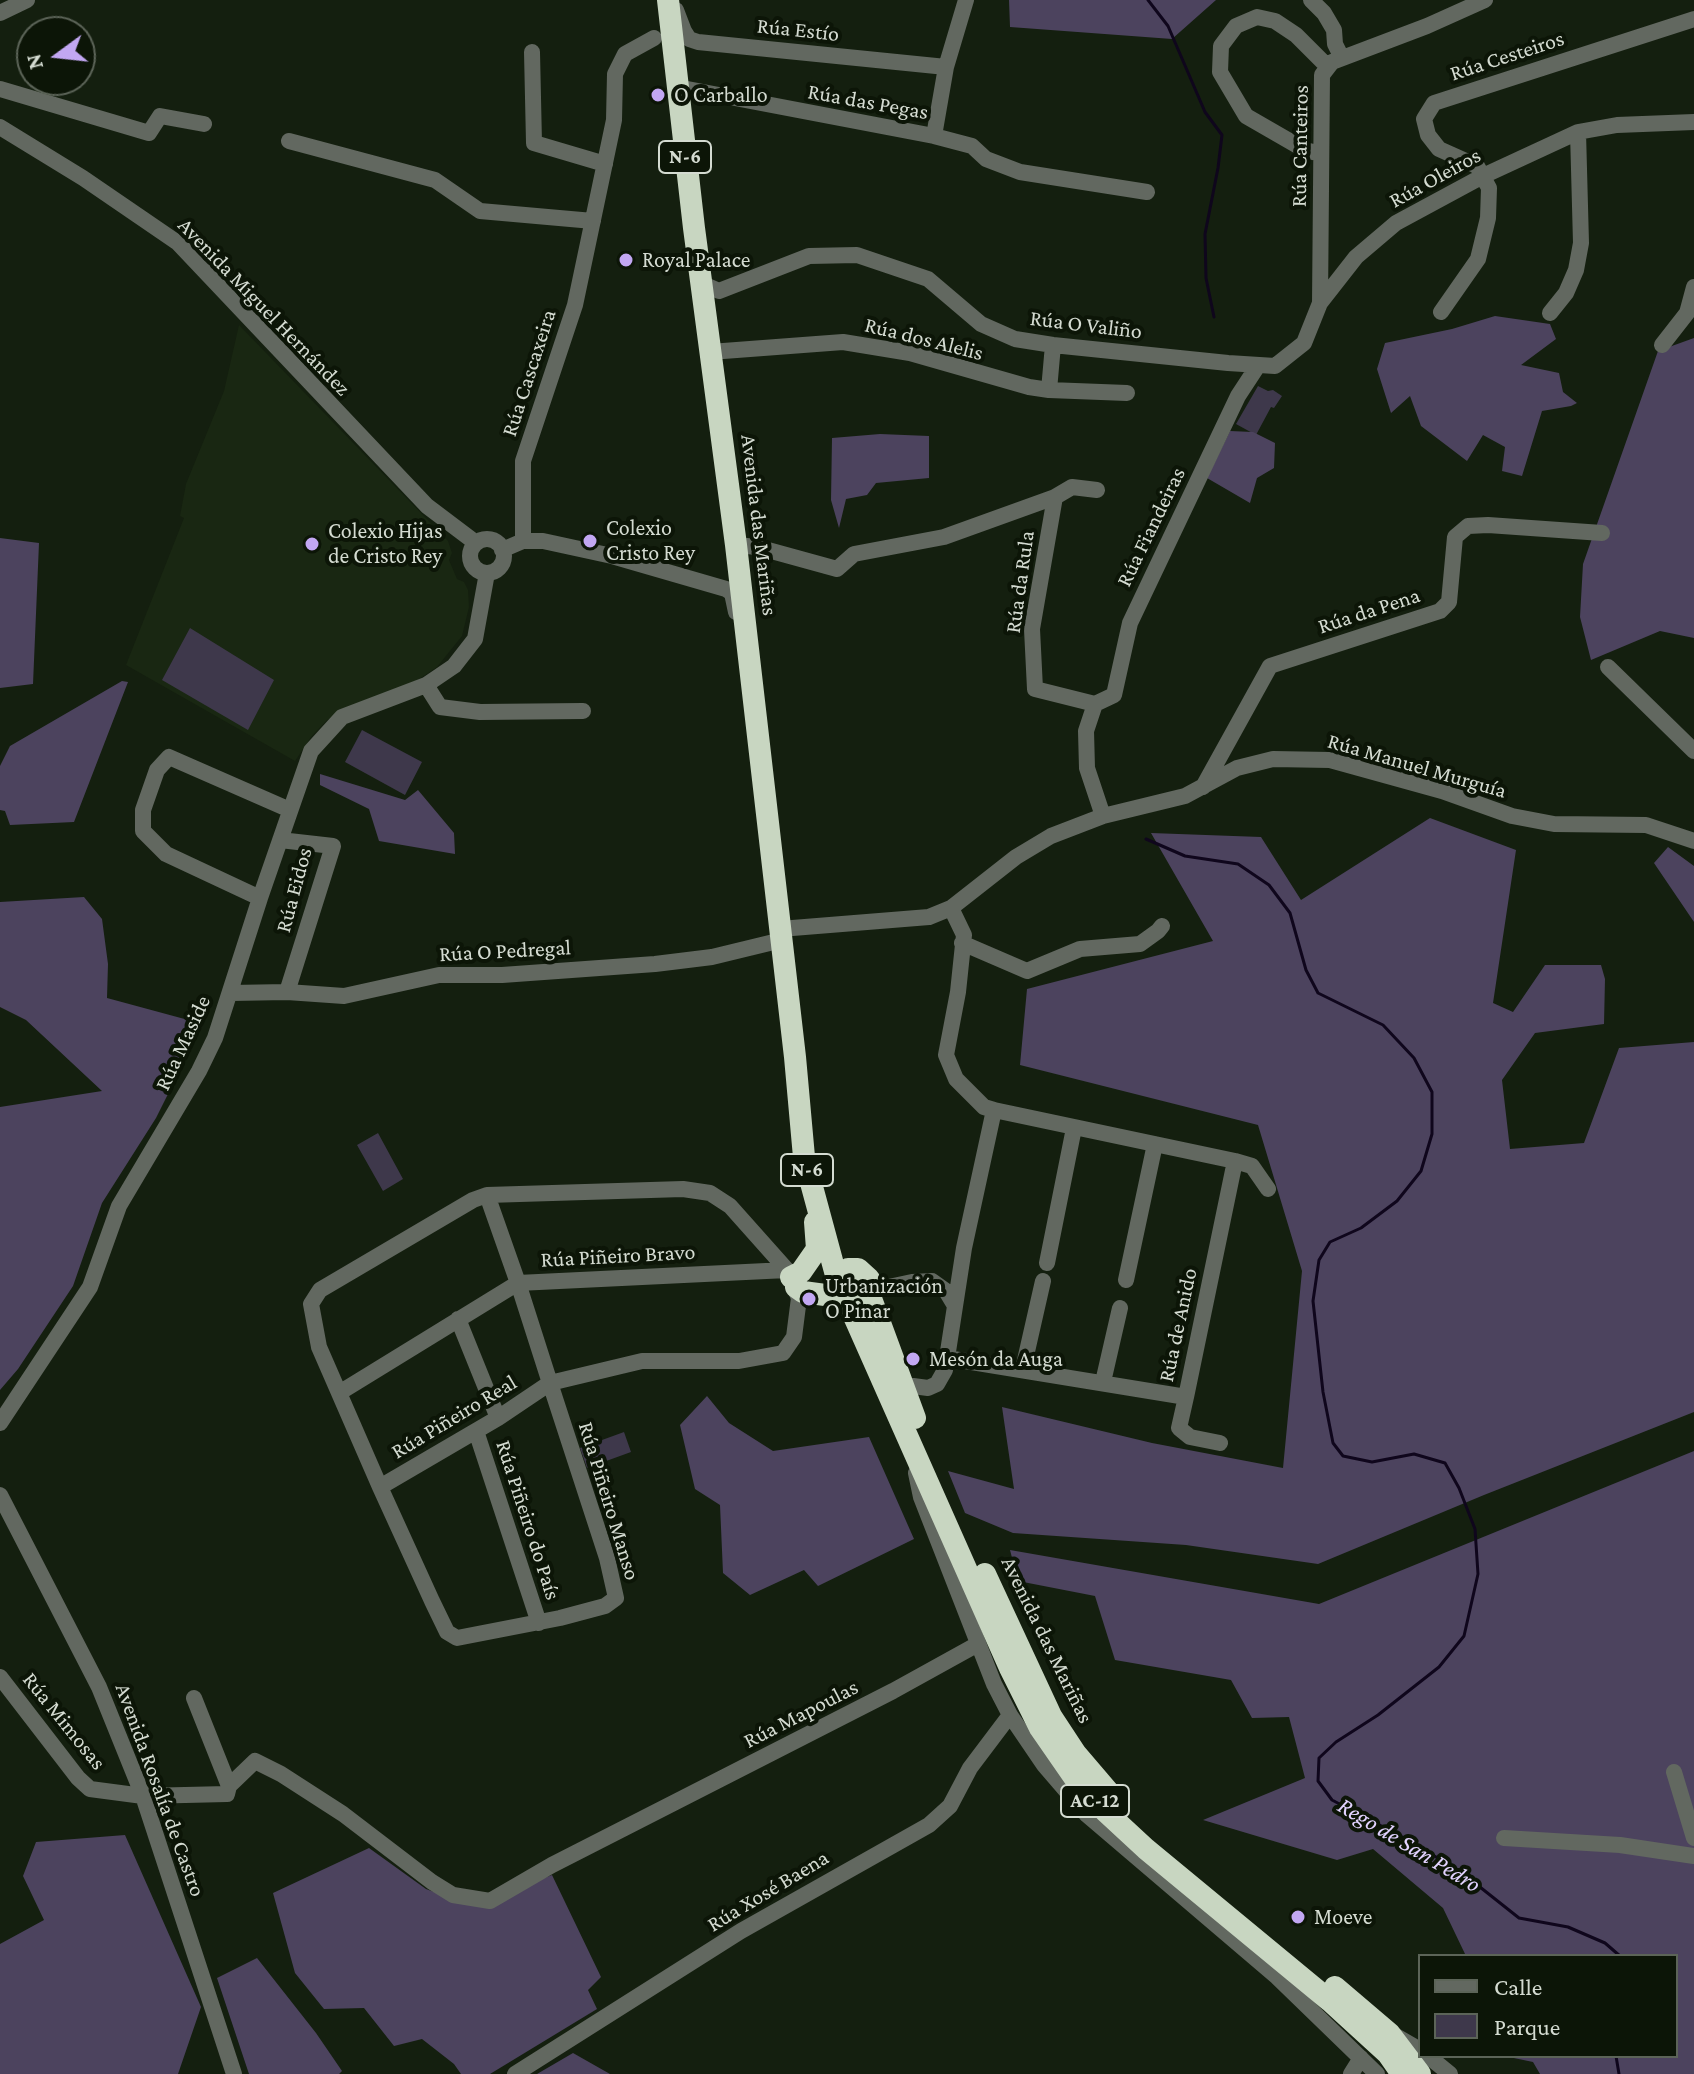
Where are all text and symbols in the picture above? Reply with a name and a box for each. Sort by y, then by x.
street label: Rúa Estío [756,13,840,47]
north arrow [16,16,96,96]
street label: Rúa Cesteiros [1447,25,1567,87]
text: N [20,51,48,72]
street label: Rúa das Pegas [806,78,930,126]
place label: O Carballo [674,82,768,108]
street label: Rúa Canteiros [1286,85,1314,207]
marker: O Carballo [649,86,667,104]
road number: N-6 [659,141,711,173]
street label: Rúa Oleiros [1385,142,1485,214]
street label: Avenida Miguel Hernández [172,212,356,402]
place label: Royal Palace [642,247,750,273]
marker: Royal Palace [617,251,635,269]
street label: Rúa O Valiño [1028,305,1144,345]
street label: Rúa Cascaxeira [496,306,562,440]
street label: Rúa dos Alelis [862,312,986,366]
street label: Avenida das Mariñas [735,433,783,617]
street label: Rúa Fiandeiras [1111,463,1191,591]
place label: Colexio Cristo Rey [606,515,695,566]
place label: Colexio Hijas de Cristo Rey [328,518,443,570]
street label: Rúa da Rula [1000,529,1040,635]
marker: Colexio Cristo Rey [581,532,599,550]
marker: Colexio Hijas de Cristo Rey [303,535,321,553]
street label: Rúa da Pena [1314,582,1424,640]
street label: Rúa Manuel Murguía [1324,728,1510,804]
street label: Rúa Eidos [270,845,318,935]
street label: Rúa O Pedregal [438,934,572,968]
street label: Rúa Maside [149,991,217,1095]
road number: N-6 [781,1154,833,1186]
street label: Rúa Piñeiro Bravo [540,1239,696,1273]
street label: Rúa de Anido [1153,1266,1203,1384]
place label: Urbanización O Pinar [825,1273,943,1324]
marker: Urbanización O Pinar [800,1290,818,1308]
place label: Mesón da Auga [929,1346,1063,1372]
marker: Mesón da Auga [904,1350,922,1368]
street label: Rúa Piñeiro Real [386,1369,522,1465]
street label: Rúa Piñeiro Manso [572,1419,646,1583]
street label: Rúa Piñeiro do País [490,1437,566,1603]
street label: Avenida das Mariñas [995,1552,1099,1728]
street label: Rúa Mimosas [17,1667,111,1775]
street label: Rúa Mapoulas [739,1674,863,1754]
street label: Avenida Rosalía de Castro [109,1680,211,1900]
road number: AC-12 [1061,1785,1129,1817]
water label: Rego de San Pedro [1332,1791,1486,1899]
street label: Rúa Xosé Baena [702,1844,834,1938]
place label: Moeve [1314,1904,1372,1930]
marker: Moeve [1289,1908,1307,1926]
legend [1418,1954,1678,2058]
text: Calle [1494,1973,1542,2000]
text: Parque [1494,2013,1560,2040]

